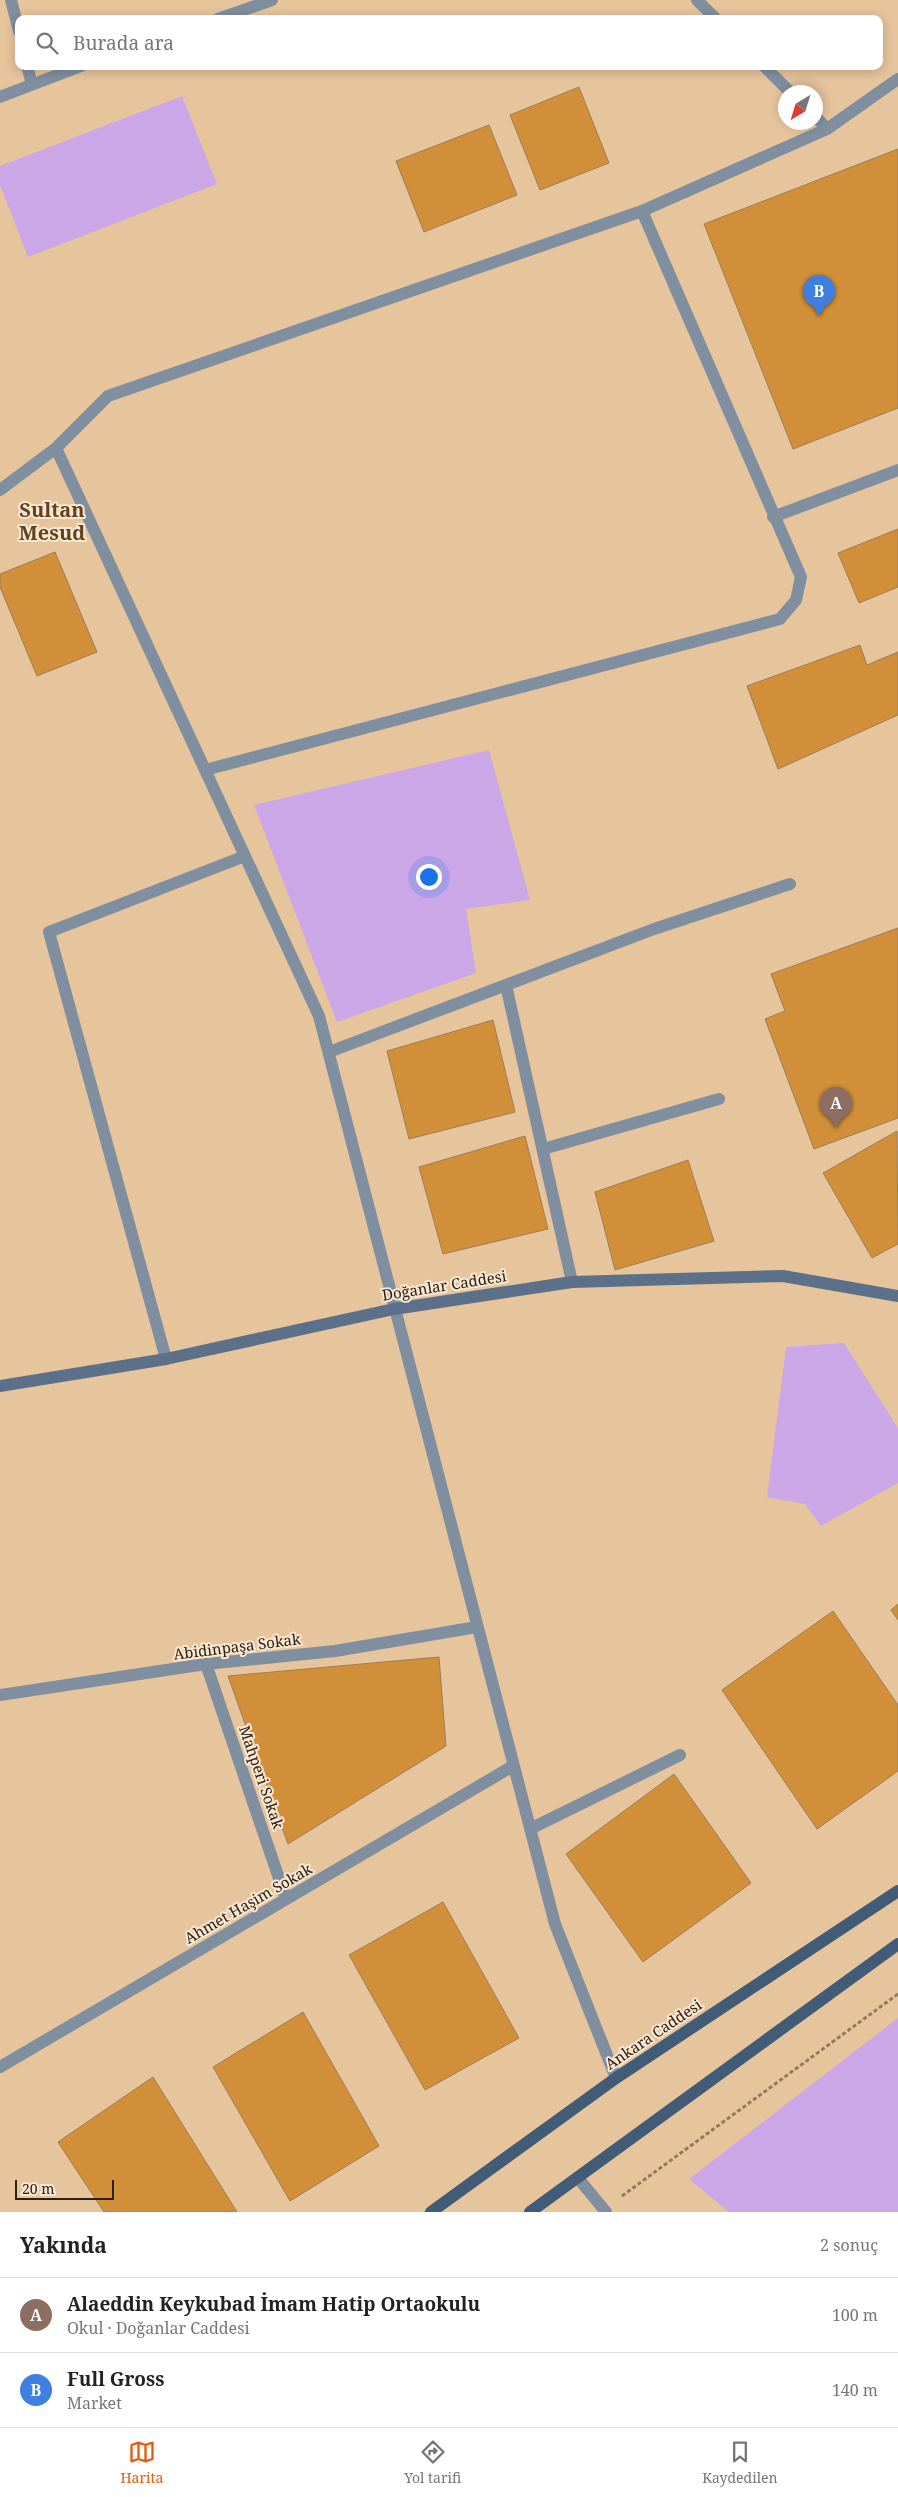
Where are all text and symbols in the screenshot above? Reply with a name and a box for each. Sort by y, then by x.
search box [15,15,883,70]
icon: search [33,29,61,57]
text: Burada ara [73,30,174,56]
north arrow [778,85,823,130]
pin: B [803,275,835,316]
district label: Sultan Mesud [19,496,85,546]
your location [416,864,442,890]
pin: A [820,1087,852,1128]
street label: Doğanlar Caddesi [380,1265,508,1305]
street label: Abidinpaşa Sokak [172,1628,302,1664]
street label: Mahperi Sokak [235,1723,289,1831]
street label: Ahmet Haşim Sokak [181,1858,316,1948]
street label: Ankara Caddesi [601,1994,705,2074]
scale bar [15,2177,114,2200]
text: 20 m [22,2179,55,2198]
text: Yakında [20,2231,107,2259]
text: 2 sonuç [820,2234,878,2256]
text: Alaeddin Keykubad İmam Hatip Ortaokulu [67,2291,480,2317]
text: A [30,2304,42,2326]
text: 100 m [832,2304,878,2326]
text: Okul · Doğanlar Caddesi [67,2317,250,2339]
text: Full Gross [67,2366,164,2392]
text: B [31,2379,41,2401]
text: 140 m [832,2379,878,2401]
text: Market [67,2392,122,2414]
tab: Harita [120,2438,163,2487]
tab: Yol tarifi [404,2438,461,2487]
tab: Kaydedilen [702,2438,778,2487]

